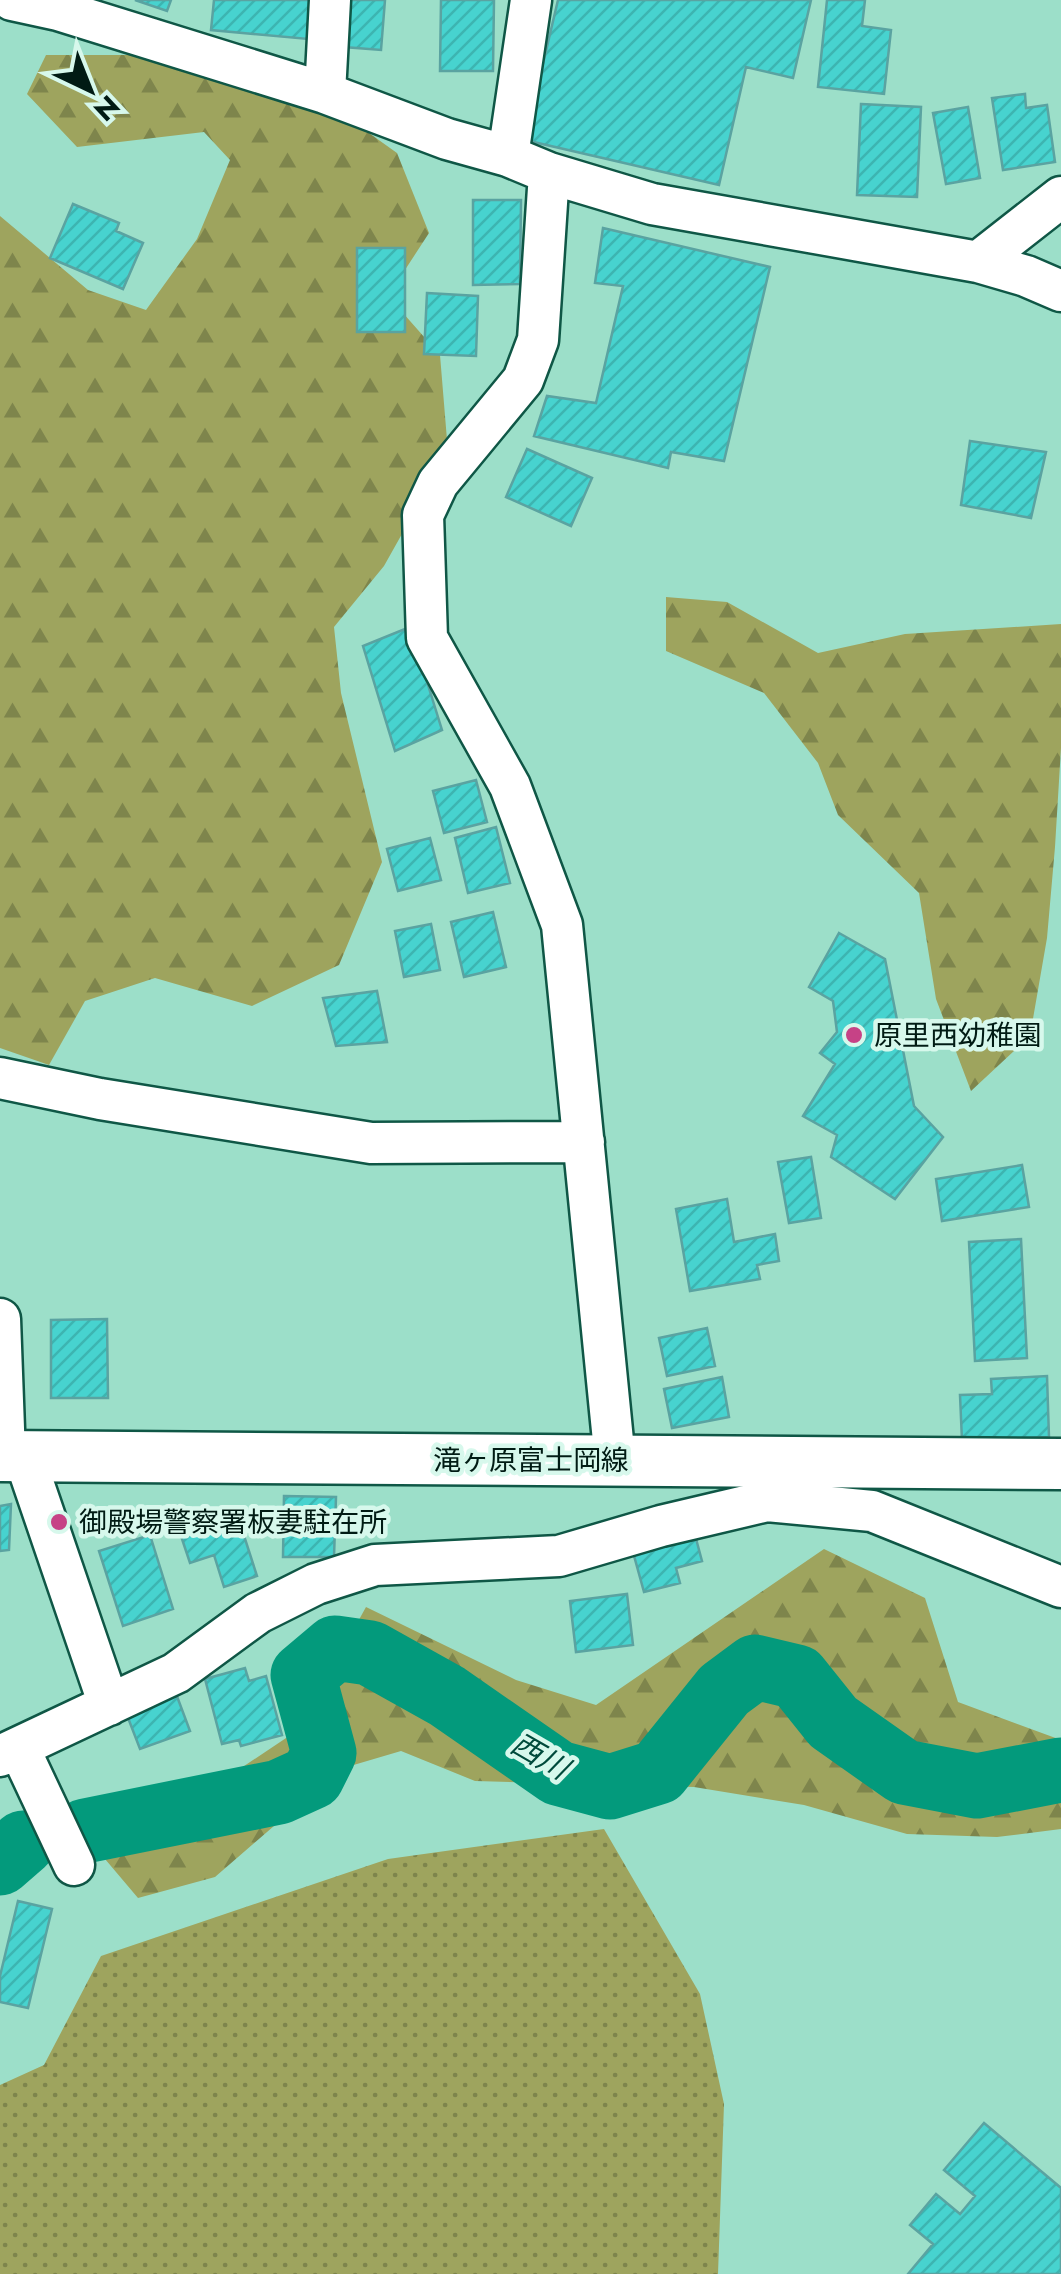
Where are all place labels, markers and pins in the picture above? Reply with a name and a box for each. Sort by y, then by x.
place label: 原里西幼稚園 [874,1015,1042,1056]
marker: 原里西幼稚園 [843,1024,865,1046]
place label: 御殿場警察署板妻駐在所 [79,1502,387,1543]
marker: 御殿場警察署板妻駐在所 [48,1511,70,1533]

